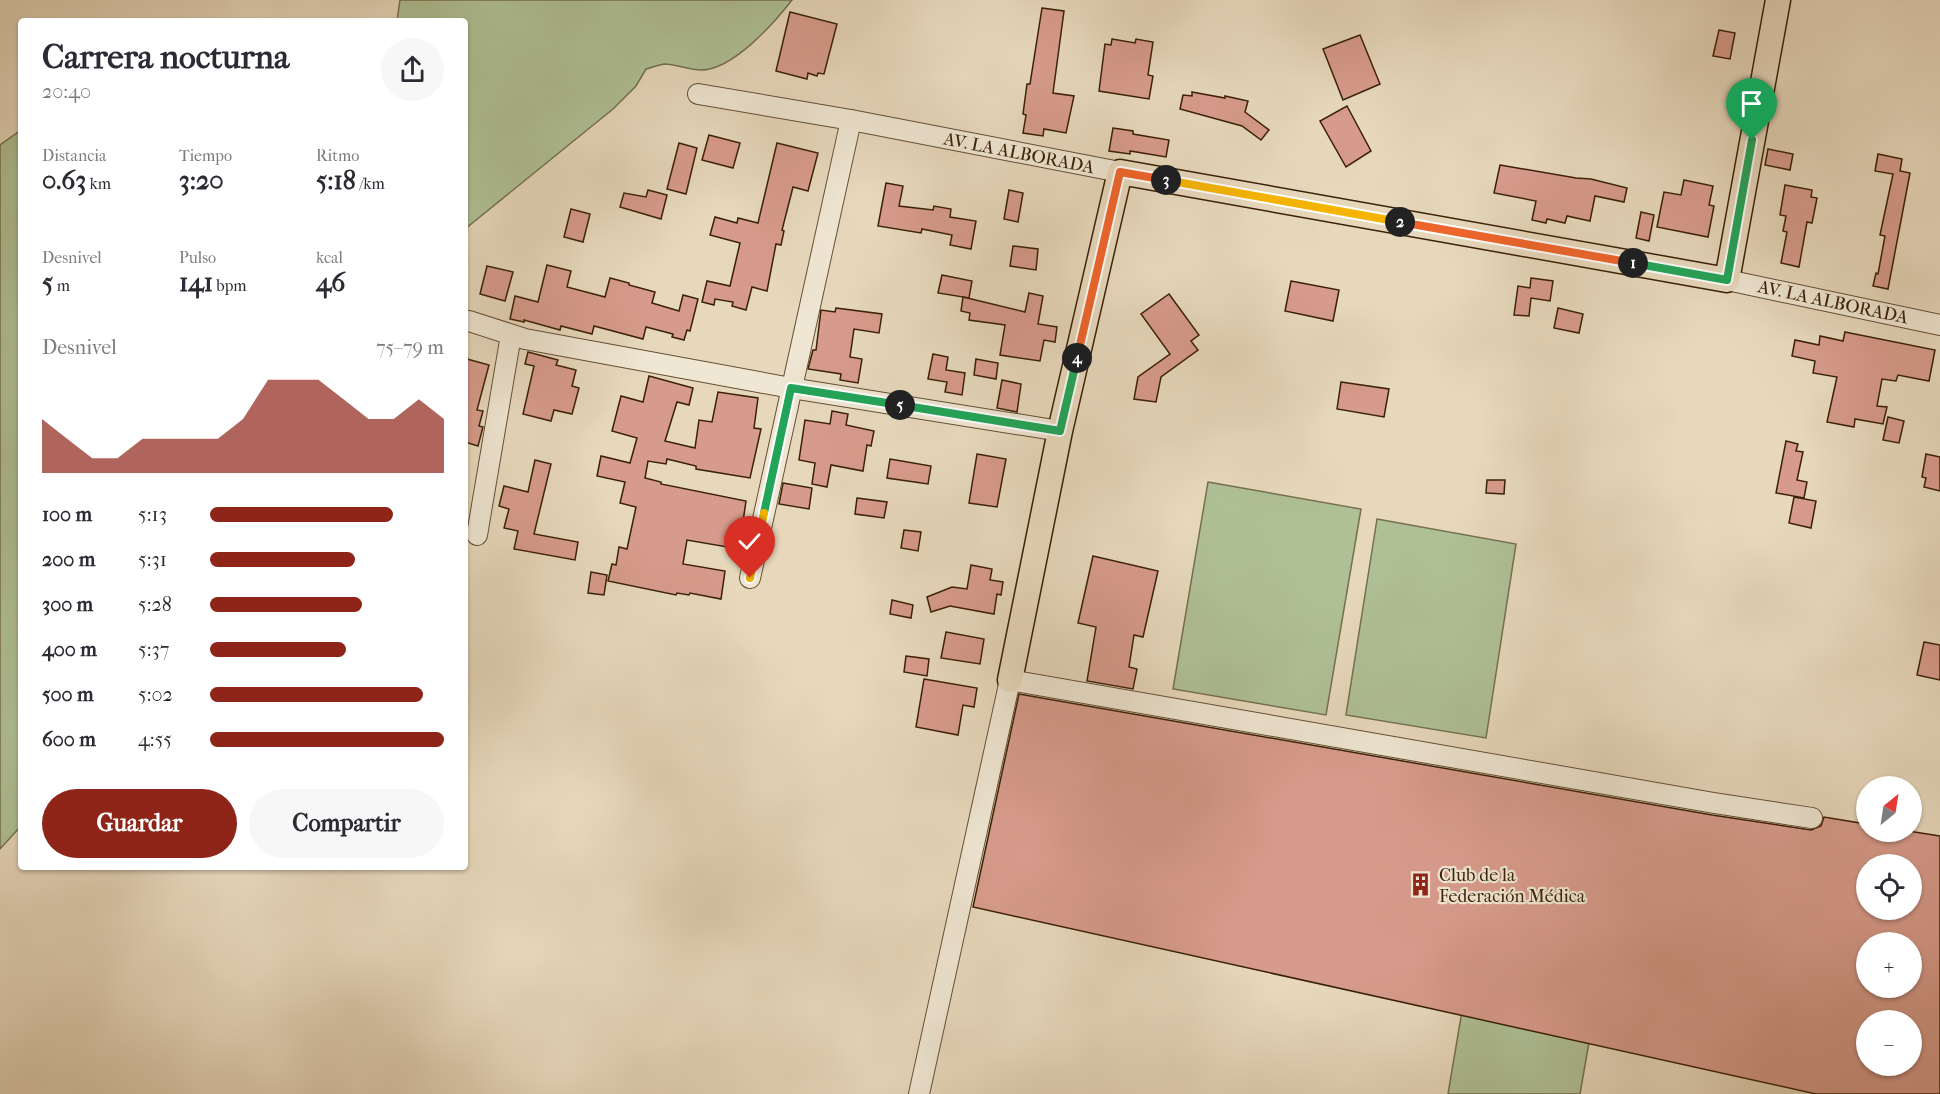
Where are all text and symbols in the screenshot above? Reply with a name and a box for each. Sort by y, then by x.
text: Carrera nocturna [42,38,289,77]
button: share [381,38,444,101]
pin [1726,78,1777,140]
text: 20:40 [42,80,91,103]
icon: arrive [1735,87,1768,120]
street label: AV. LA ALBORADA [941,128,1096,178]
text: Distancia [42,146,106,165]
text: Tiempo [179,146,232,165]
text: Ritmo [316,146,359,165]
text: 0.63 [42,165,86,196]
text: 3:20 [179,165,224,196]
text: 5:18 [316,165,356,196]
pin: 3 [1151,165,1181,195]
text: 3 [1163,170,1169,189]
text: km [86,174,111,193]
text: /km [356,174,385,193]
pin: 2 [1385,207,1415,237]
text: 2 [1396,212,1404,231]
text: Desnivel [42,248,102,267]
text: Pulso [179,248,216,267]
text: kcal [316,248,343,267]
pin: 1 [1618,248,1648,278]
text: 1 [1630,253,1636,272]
text: 5 [42,267,53,298]
text: 141 [179,267,213,298]
text: 46 [316,267,345,298]
text: m [53,276,70,295]
text: bpm [213,276,247,295]
street label: AV. LA ALBORADA [1755,276,1910,329]
text: Desnivel [42,336,117,359]
text: 75–79 m [376,336,444,359]
pin: 4 [1062,343,1092,373]
text: 4 [1072,348,1082,367]
pin: 5 [885,390,915,420]
text: 5 [897,395,903,414]
text: 100 m [42,503,92,526]
text: 5:13 [138,503,167,526]
pin [724,516,775,578]
icon: check [733,525,766,558]
text: 200 m [42,548,95,571]
text: 5:31 [138,548,167,571]
text: 300 m [42,593,93,616]
text: 5:28 [138,593,172,616]
text: 400 m [42,638,97,661]
text: 5:37 [138,638,169,661]
text: 500 m [42,683,94,706]
text: 5:02 [138,683,173,706]
text: 600 m [42,728,96,751]
text: 4:55 [138,728,172,751]
north arrow [1856,776,1922,842]
map controls [1856,776,1922,1076]
button: Guardar [42,789,237,858]
button: Compartir [249,789,444,858]
button: locate [1856,854,1922,920]
place label: Club de la Federación Médica [1439,865,1586,907]
building icon: Club de la Federación Médica [1408,872,1434,898]
button: + [1856,932,1922,998]
button: − [1856,1010,1922,1076]

